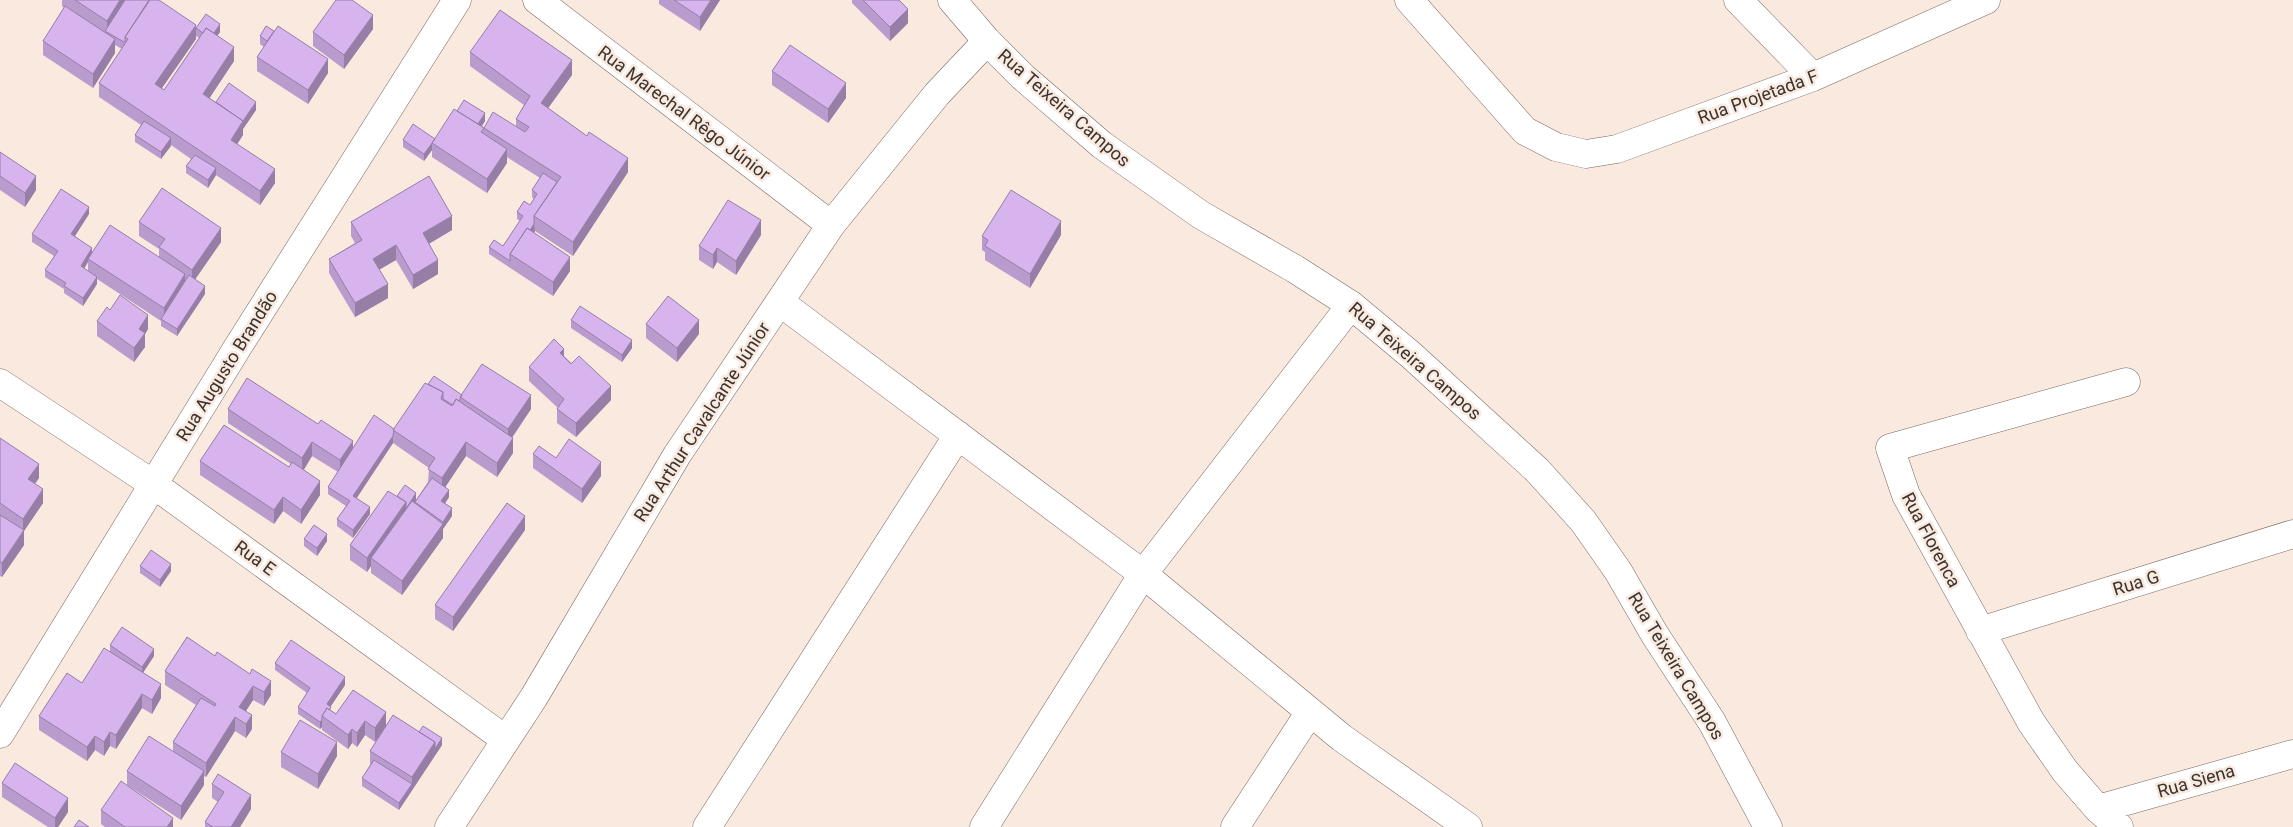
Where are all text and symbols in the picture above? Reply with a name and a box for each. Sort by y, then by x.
street label: Rua Marechal Rêgo Júnior [594,41,775,184]
street label: Rua Teixeira Campos [994,44,1135,171]
street label: Rua Projetada F [1695,65,1821,128]
street label: Rua Augusto Brandão [172,287,281,445]
street label: Rua Teixeira Campos [1345,297,1486,424]
street label: Rua Arthur Cavalcante Júnior [629,318,774,525]
street label: Rua Florenca [1898,489,1965,591]
street label: Rua E [231,536,280,579]
street label: Rua G [2110,566,2162,600]
street label: Rua Teixeira Campos [1624,588,1729,743]
street label: Rua Siena [2155,759,2237,802]

